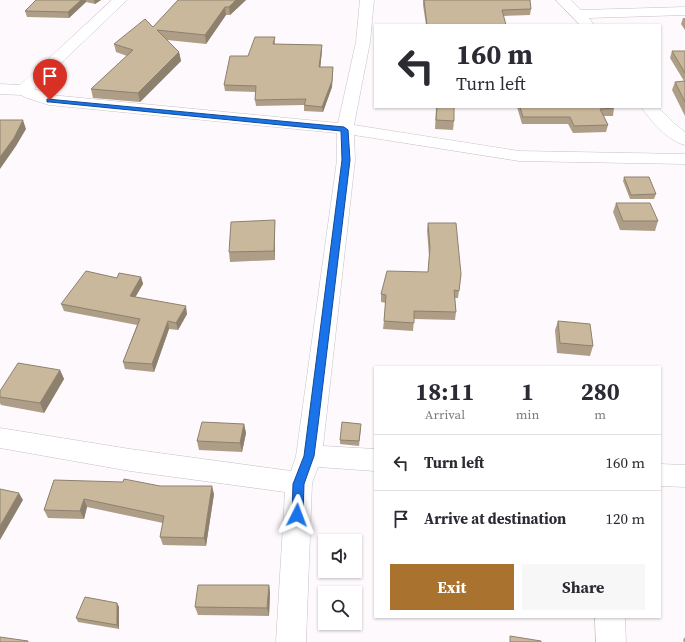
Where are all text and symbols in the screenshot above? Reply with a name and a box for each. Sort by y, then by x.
text: 160 m [456,35,533,73]
icon: left [390,40,442,92]
pin [33,59,67,100]
icon: arrive [39,65,61,87]
text: Turn left [456,71,526,96]
text: 18:11 [415,375,475,408]
text: 1 [521,375,534,408]
text: 280 [581,375,620,408]
text: Arrival [425,406,465,423]
text: min [516,406,539,423]
text: m [594,406,606,423]
icon: left [390,452,412,474]
text: Turn left [424,452,484,473]
text: 160 m [605,452,645,473]
position arrow [276,494,318,536]
icon: arrive [390,508,412,530]
text: Arrive at destination [424,508,566,529]
text: 120 m [605,508,645,529]
map controls [318,534,362,630]
button: sound [318,534,362,578]
button: Exit [390,564,514,610]
button: Share [522,564,645,610]
button: search [318,586,362,630]

